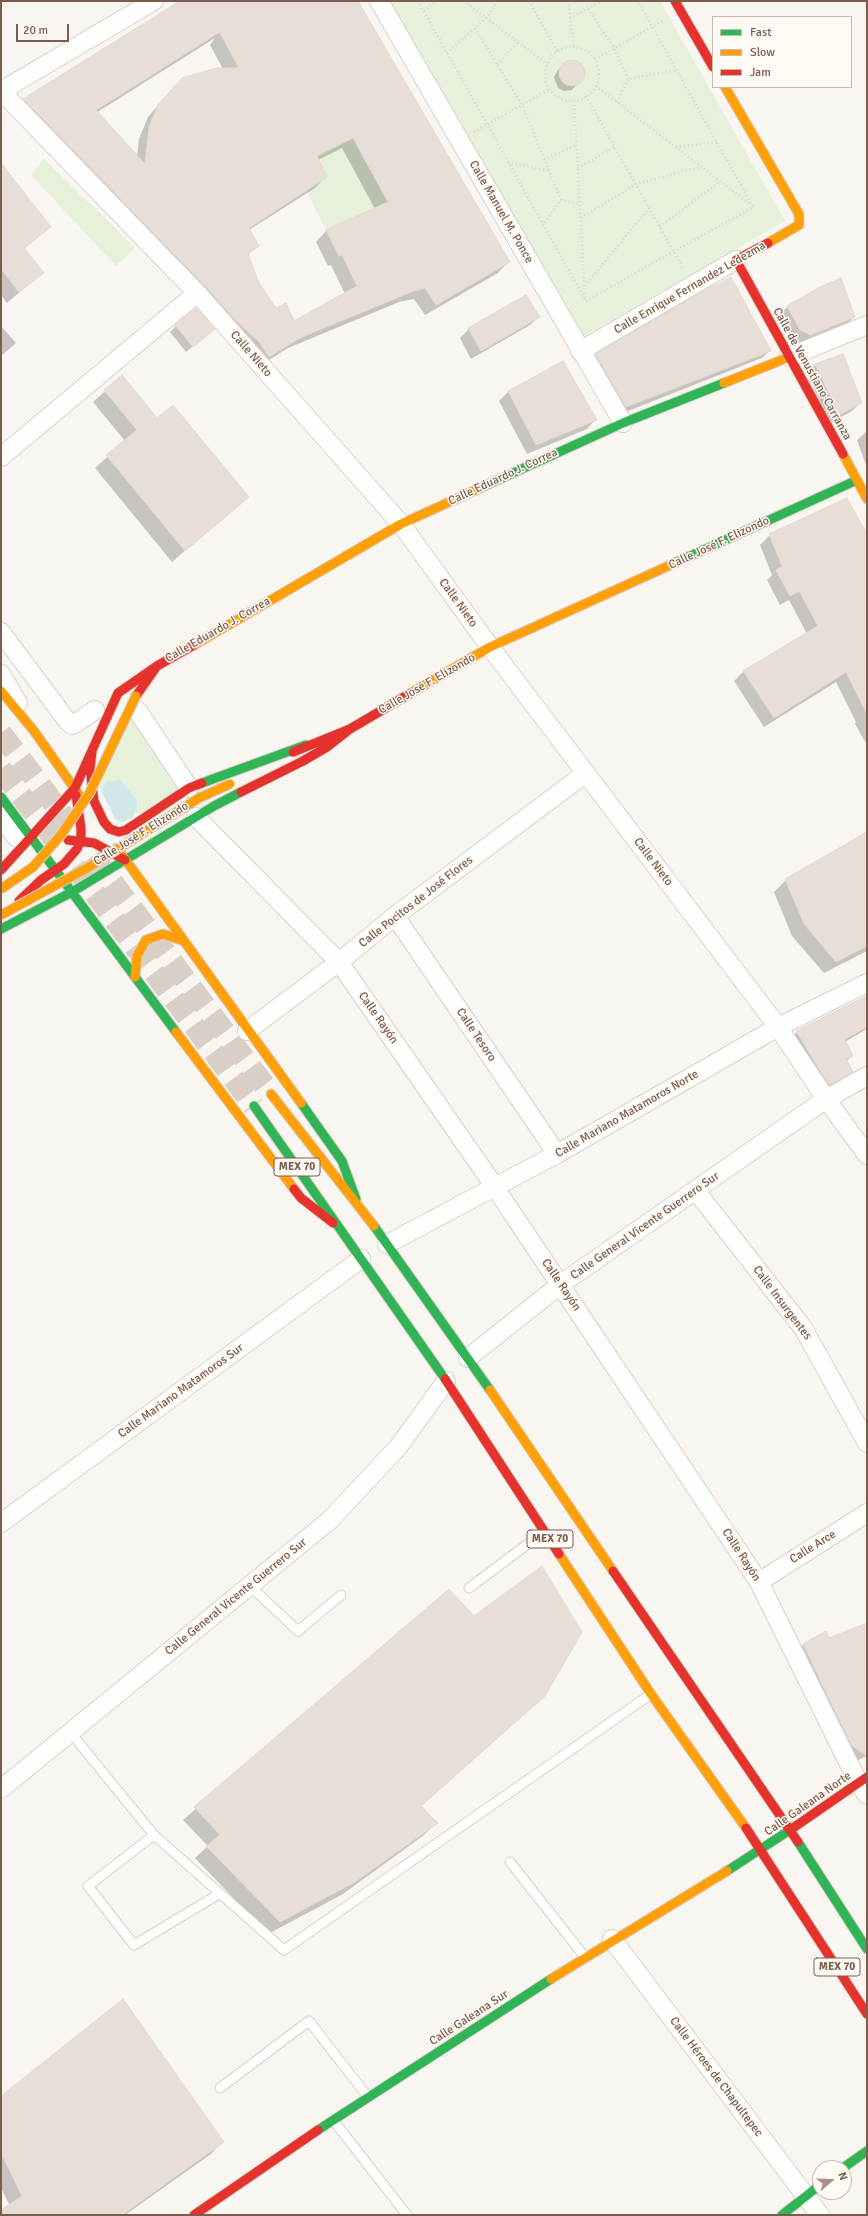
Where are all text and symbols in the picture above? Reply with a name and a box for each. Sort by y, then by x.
scale bar [18,16,71,42]
legend [712,16,852,88]
text: 20 m [23,23,48,38]
text: Fast [750,25,771,40]
text: Slow [750,45,775,60]
text: Jam [750,65,771,80]
street label: Calle Manuel M. Ponce [466,158,536,266]
street label: Calle Enrique Fernandez Ledezma [612,239,768,337]
street label: Calle de Venustiano Carranza [769,305,855,443]
street label: Calle Nieto [227,328,275,380]
street label: Calle Eduardo J. Correa [446,445,560,509]
street label: Calle José F. Elizondo [666,513,772,573]
street label: Calle Nieto [436,576,480,630]
street label: Calle Eduardo J. Correa [163,594,273,666]
street label: Calle José F. Elizondo [376,650,478,718]
street label: Calle José F. Elizondo [91,799,191,869]
street label: Calle Nieto [630,835,676,889]
street label: Calle Pocitos de José Flores [356,853,476,951]
street label: Calle Rayón [355,989,401,1047]
street label: Calle Tesoro [453,1005,499,1065]
street label: Calle Mariano Matamoros Norte [553,1067,701,1161]
road number: MEX 70 [274,1158,320,1176]
street label: Calle General Vicente Guerrero Sur [568,1169,722,1283]
street label: Calle Rayón [538,1256,584,1314]
street label: Calle Insurgentes [749,1263,815,1343]
street label: Calle Mariano Matamoros Sur [115,1341,247,1441]
street label: Calle Rayón [719,1526,763,1584]
street label: Calle Arce [787,1527,839,1567]
road number: MEX 70 [527,1530,573,1548]
street label: Calle General Vicente Guerrero Sur [162,1535,310,1659]
street label: Calle Galeana Norte [762,1769,854,1839]
road number: MEX 70 [814,1958,860,1976]
street label: Calle Galeana Sur [427,1987,511,2049]
street label: Calle Héroes de Chapultepec [666,2014,766,2140]
north arrow [812,2160,852,2200]
text: N [835,2170,850,2182]

